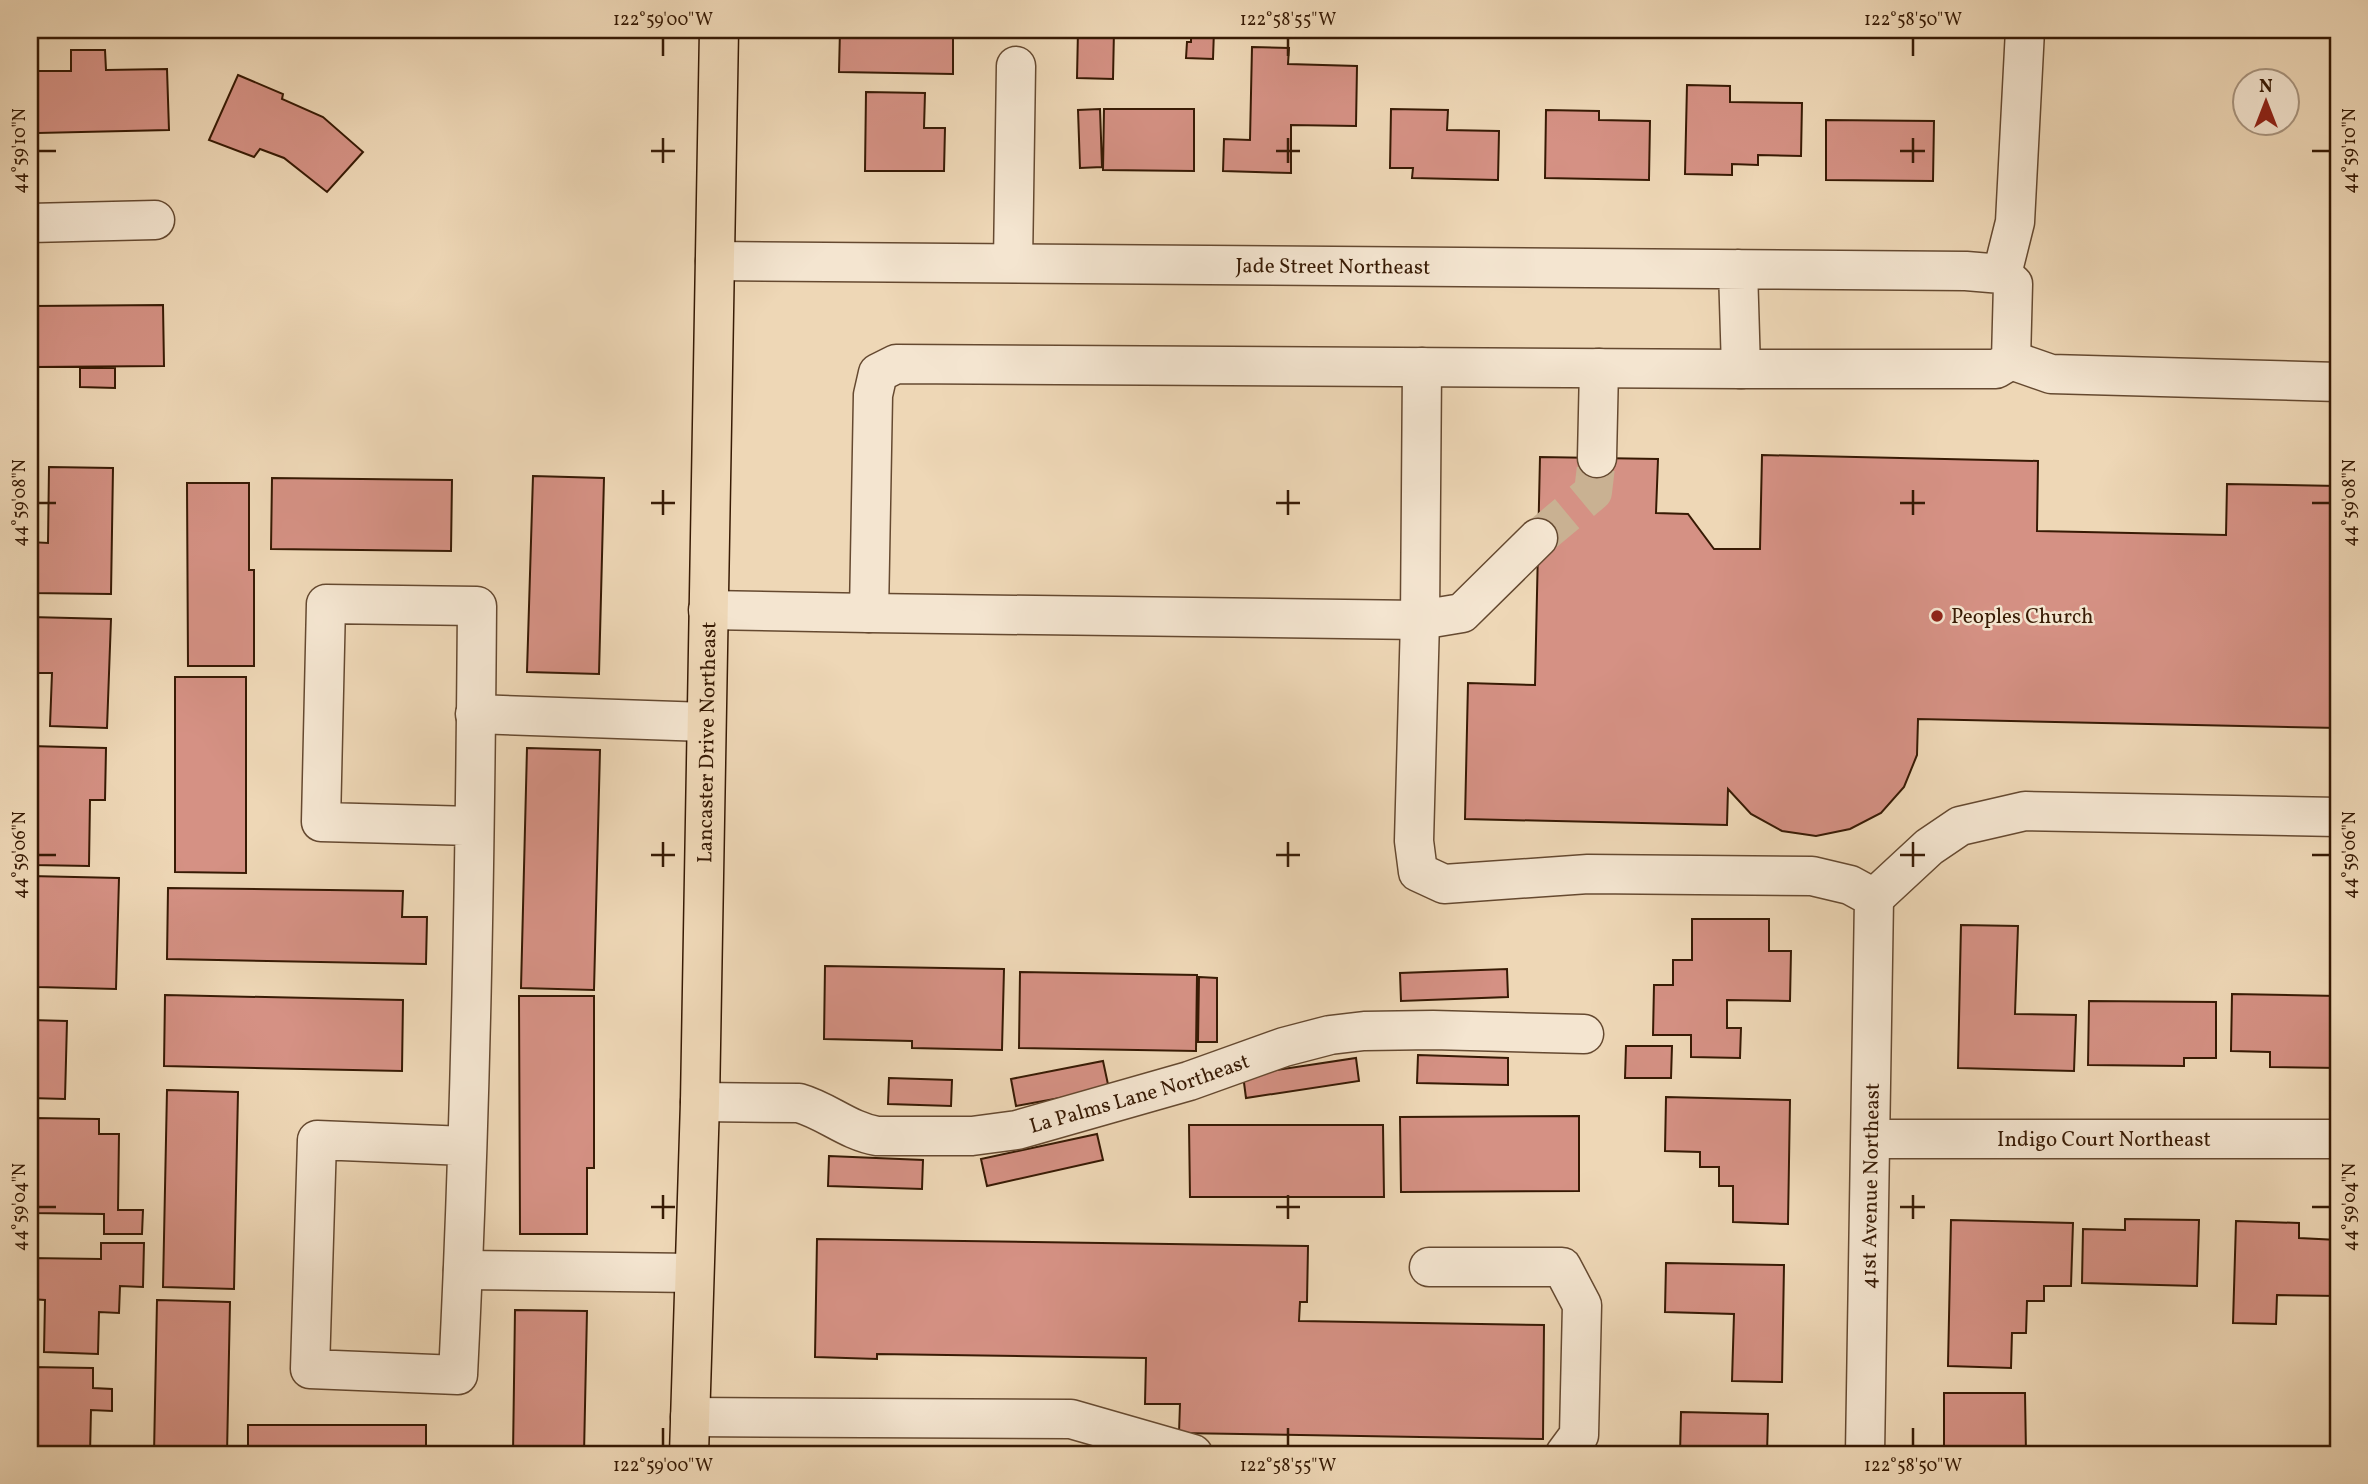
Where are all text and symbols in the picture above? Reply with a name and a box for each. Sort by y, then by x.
text: 122°59'00"W [613,8,713,33]
text: 122°58'55"W [1240,8,1336,33]
text: 122°58'50"W [1864,8,1962,33]
north arrow [2232,66,2302,136]
text: N [2259,74,2273,100]
text: 44°59'10"N [8,108,33,194]
text: 44°59'10"N [2338,108,2363,194]
street label: Jade Street Northeast [1235,252,1431,283]
text: 44°59'08"N [8,459,33,547]
text: 44°59'08"N [2338,459,2363,547]
place label: Peoples Church [1951,603,2093,632]
marker: Peoples Church [1929,608,1945,624]
street label: Lancaster Drive Northeast [691,621,725,863]
text: 44°59'06"N [8,811,33,899]
text: 44°59'06"N [2338,811,2363,899]
street label: La Palms Lane Northeast [1026,1048,1254,1142]
street label: 41st Avenue Northeast [1855,1083,1888,1289]
street label: Indigo Court Northeast [1997,1126,2211,1155]
text: 44°59'04"N [8,1163,33,1251]
text: 44°59'04"N [2338,1163,2363,1251]
text: 122°59'00"W [613,1454,713,1479]
text: 122°58'55"W [1240,1454,1336,1479]
text: 122°58'50"W [1864,1454,1962,1479]

